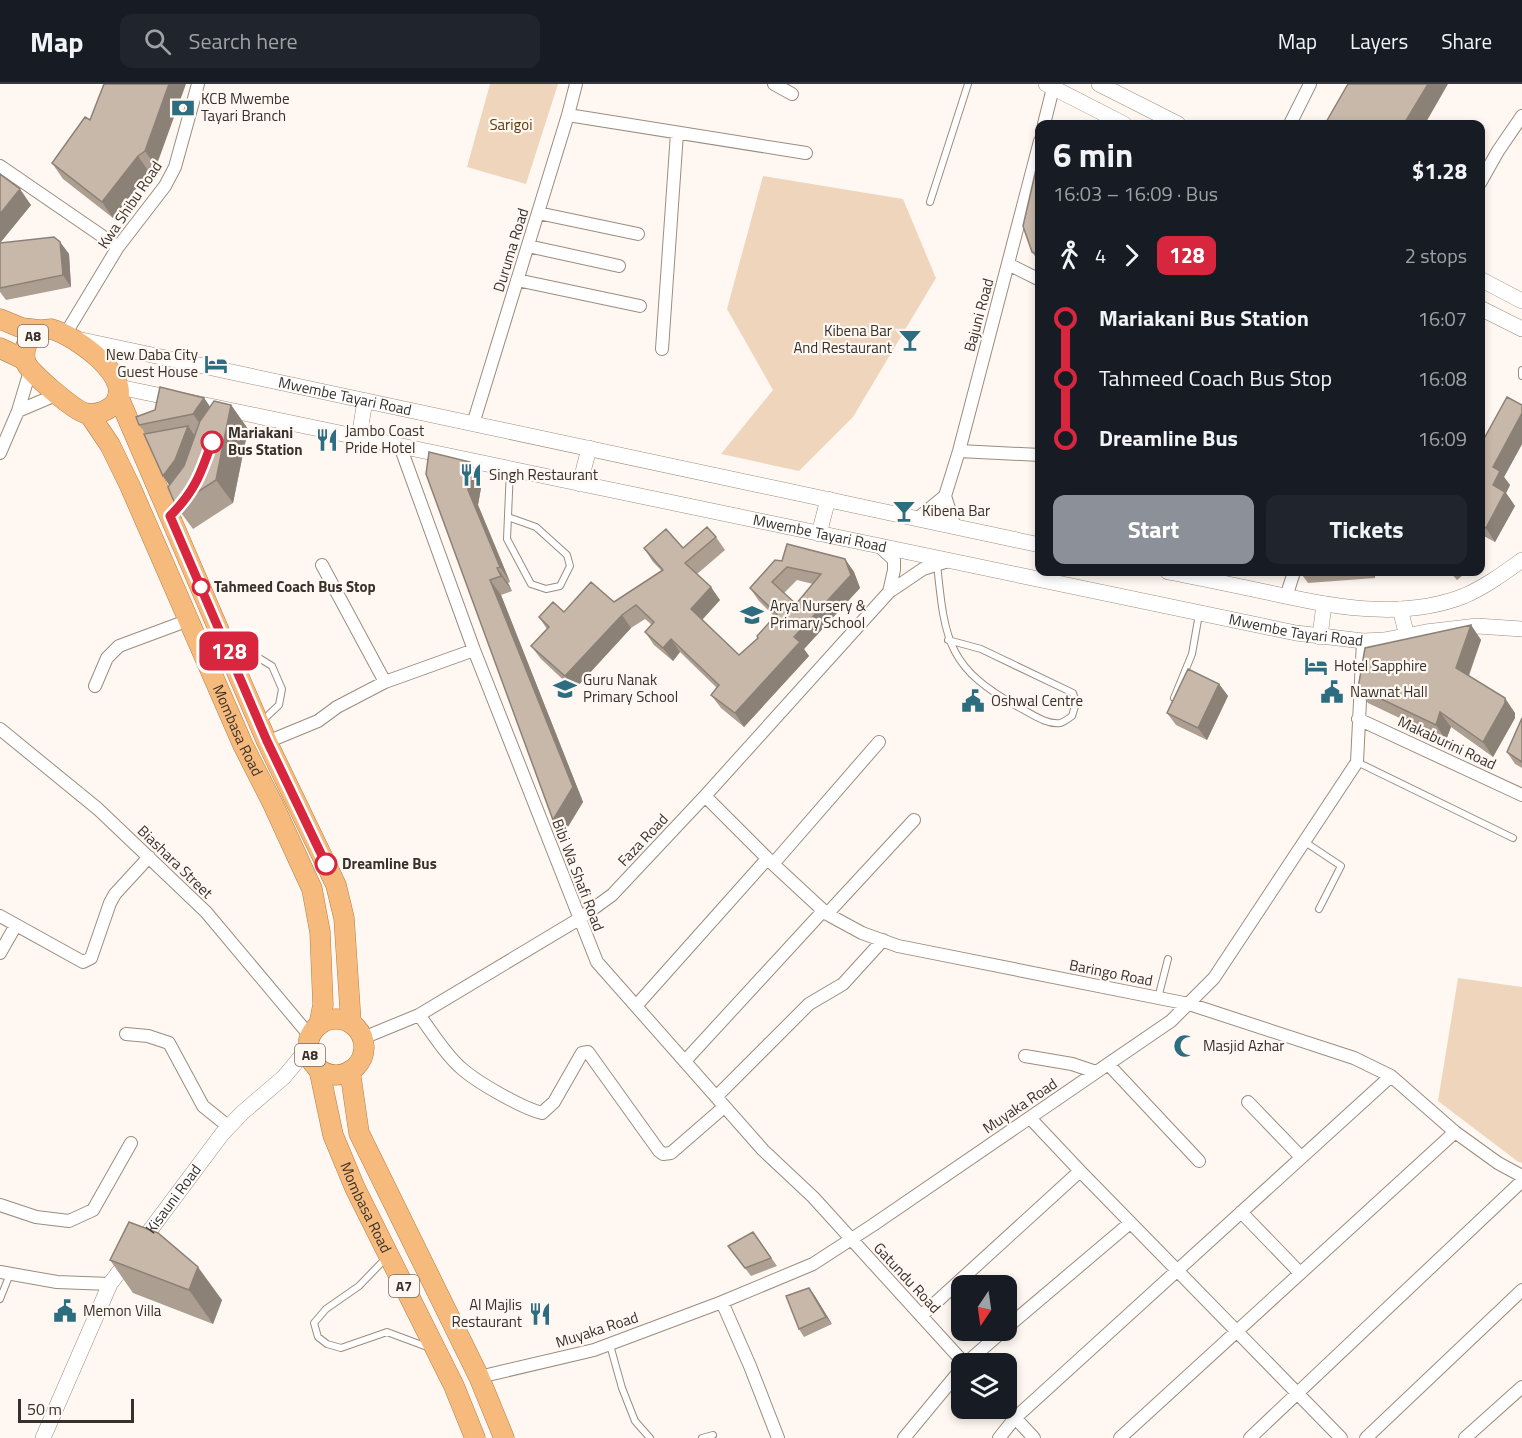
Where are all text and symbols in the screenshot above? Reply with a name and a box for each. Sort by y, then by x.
search box [120,14,540,68]
text: Map [30,20,84,63]
text: Search here [189,24,298,58]
icon: search [141,25,174,58]
text: Map [1278,25,1317,57]
text: Layers [1350,25,1408,57]
text: Share [1441,25,1492,57]
place label: KCB Mwembe Tayari Branch [201,87,290,127]
bank icon: KCB Mwembe Tayari Branch [170,95,196,121]
park label: Sarigoi [489,113,533,136]
text: 6 min [1053,130,1133,180]
text: $1.28 [1412,154,1467,188]
street label: Kwa Shibu Road [92,156,167,253]
text: 16:03 – 16:09 · Bus [1053,178,1218,209]
street label: Duruma Road [487,205,534,295]
icon: walk [1053,239,1086,272]
icon: forward [1115,239,1148,272]
text: 128 [1169,239,1204,271]
text: 4 [1095,240,1106,271]
text: 2 stops [1405,240,1467,271]
street label: Bajuni Road [958,276,999,354]
text: Mariakani Bus Station [1099,301,1309,335]
text: 16:07 [1418,303,1467,334]
place label: Kibena Bar And Restaurant [793,319,893,359]
road number: A8 [18,325,48,347]
bar icon: Kibena Bar And Restaurant [897,327,923,353]
place label: New Daba City Guest House [106,343,198,383]
hotel icon: New Daba City Guest House [203,351,229,377]
text: Tahmeed Coach Bus Stop [1099,361,1332,395]
text: 16:08 [1418,363,1467,394]
street label: Mwembe Tayari Road [276,370,414,421]
place label: Jambo Coast Pride Hotel [345,419,425,459]
place label: Mariakani Bus Station [228,421,303,461]
text: Dreamline Bus [1099,421,1238,455]
text: 16:09 [1418,423,1467,454]
restaurant icon: Jambo Coast Pride Hotel [314,427,340,453]
marker: Mariakani Bus Station [201,431,223,453]
restaurant icon: Singh Restaurant [458,462,484,488]
place label: Singh Restaurant [489,463,599,486]
button: Start [1053,495,1254,564]
button: Tickets [1266,495,1467,564]
bar icon: Kibena Bar [891,498,917,524]
place label: Kibena Bar [922,499,990,522]
street label: Mwembe Tayari Road [751,508,889,558]
place label: Tahmeed Coach Bus Stop [214,575,376,598]
marker: Tahmeed Coach Bus Stop [192,578,210,596]
place label: Arya Nursery & Primary School [770,594,867,634]
school or university icon: Arya Nursery & Primary School [739,602,765,628]
street label: Mwembe Tayari Road [1227,607,1364,652]
line badge: 128 [194,632,264,670]
text: 128 [211,635,247,667]
hotel icon: Hotel Sapphire [1303,653,1329,679]
place label: Hotel Sapphire [1334,654,1427,677]
place label: Guru Nanak Primary School [583,668,678,708]
school or university icon: Guru Nanak Primary School [552,676,578,702]
public building icon: Nawnat Hall [1319,679,1345,705]
place label: Nawnat Hall [1350,680,1428,703]
street label: Mombasa Road [207,681,269,780]
public building icon: Oshwal Centre [960,688,986,714]
place label: Oshwal Centre [991,689,1083,712]
street label: Makaburini Road [1394,710,1500,775]
street label: Faza Road [612,808,673,871]
street label: Bibi Wa Shafi Road [546,815,610,934]
street label: Biashara Street [132,820,219,904]
place label: Dreamline Bus [342,852,437,875]
marker: Dreamline Bus [315,853,337,875]
street label: Baringo Road [1067,953,1155,992]
mosque icon: Masjid Azhar [1172,1033,1198,1059]
place label: Masjid Azhar [1203,1034,1284,1057]
road number: A8 [295,1044,325,1066]
street label: Muyaka Road [978,1072,1062,1139]
street label: Mombasa Road [334,1158,398,1257]
street label: Kisauni Road [139,1159,207,1238]
street label: Gatundu Road [868,1237,946,1318]
road number: A7 [389,1275,419,1297]
north arrow [951,1275,1017,1341]
map controls [951,1275,1017,1419]
place label: Al Majlis Restaurant [452,1293,523,1333]
public building icon: Memon Villa [52,1298,78,1324]
place label: Memon Villa [83,1299,162,1322]
restaurant icon: Al Majlis Restaurant [527,1301,553,1327]
street label: Muyaka Road [553,1305,641,1354]
button: layers [951,1353,1017,1419]
scale bar [18,1396,134,1424]
text: 50 m [27,1397,62,1421]

